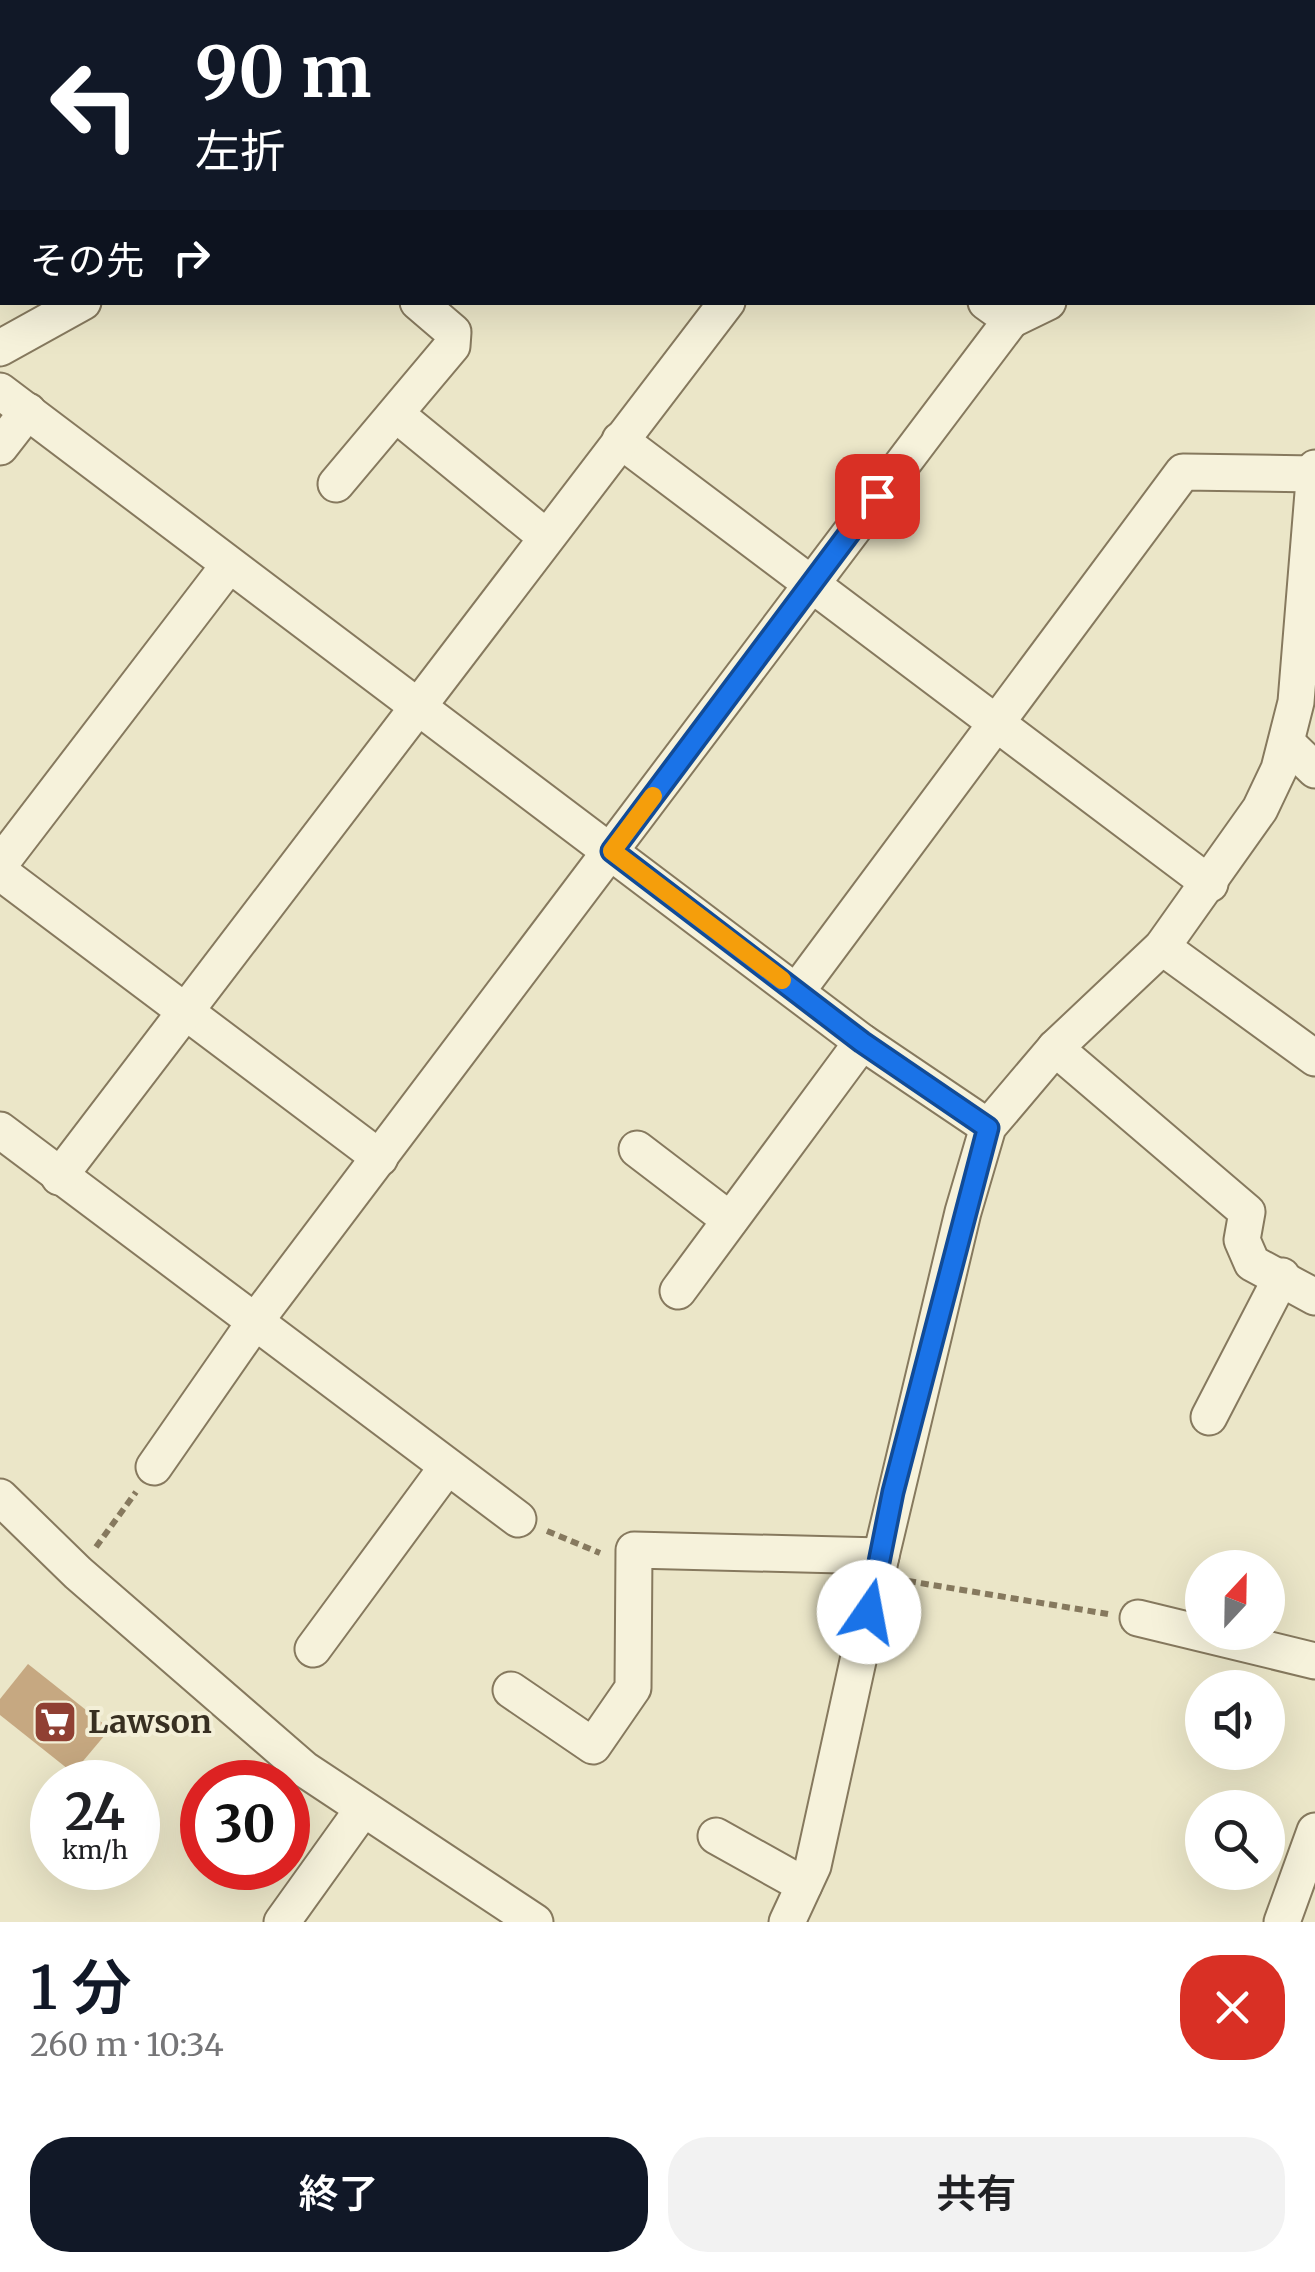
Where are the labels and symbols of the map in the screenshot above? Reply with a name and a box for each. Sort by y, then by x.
pin [835,454,920,539]
north arrow [1185,1550,1285,1650]
position arrow [817,1560,921,1664]
supermarket icon: Lawson [32,1699,78,1745]
place label: Lawson [88,1702,212,1742]
speed limit sign: 30 [180,1760,310,1890]

